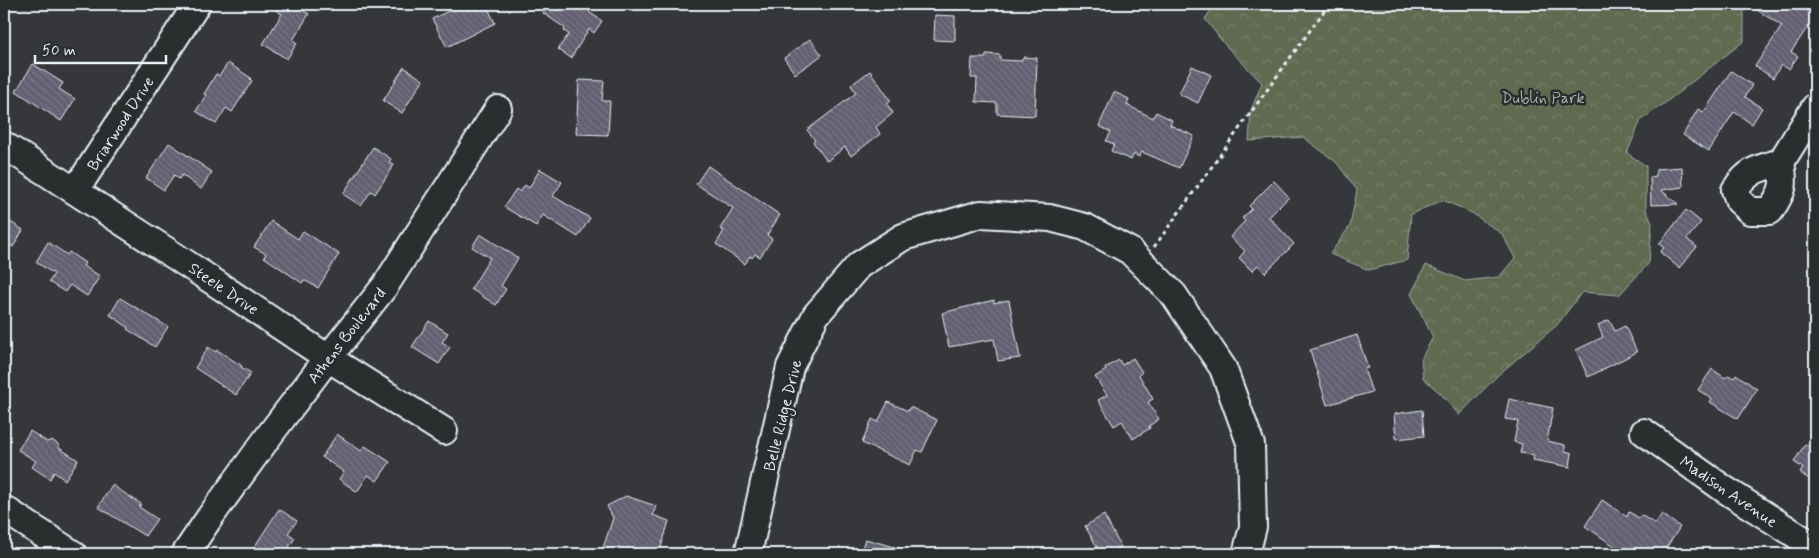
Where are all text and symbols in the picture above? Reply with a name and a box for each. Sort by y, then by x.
scale bar [35,32,166,64]
text: 50 m [42,41,76,61]
street label: Briarwood Drive [83,73,160,175]
park label: Dublin Park [1502,88,1585,109]
street label: Steele Drive [184,258,262,320]
street label: Athens Boulevard [303,284,391,388]
street label: Belle Ridge Drive [759,357,809,474]
street label: Madison Avenue [1675,452,1781,533]

